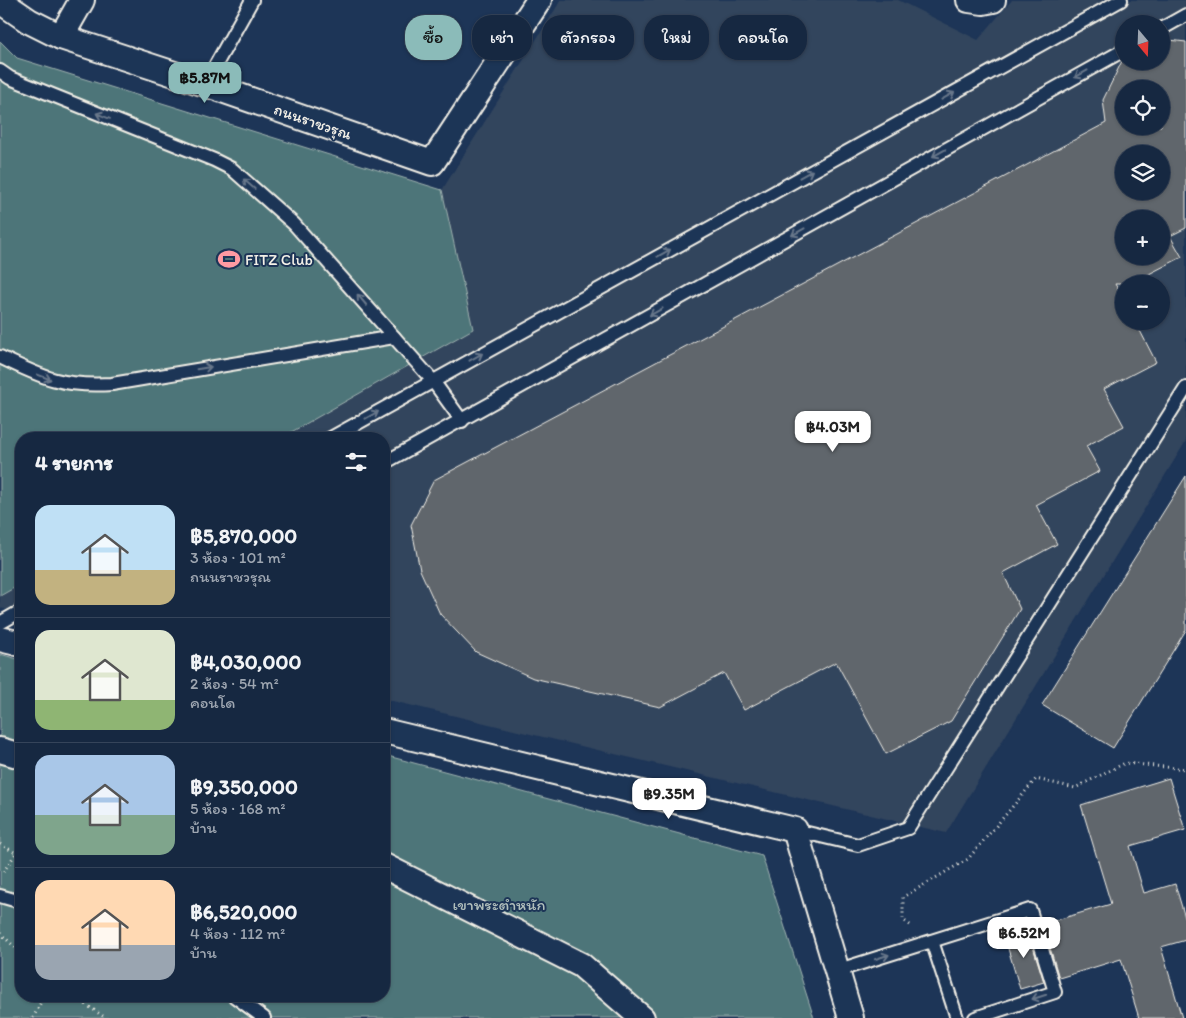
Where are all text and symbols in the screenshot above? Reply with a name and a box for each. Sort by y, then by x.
chip: ซื้อ [405,15,462,60]
chip: เช่า [472,15,532,60]
chip: ตัวกรอง [542,15,634,60]
chip: ใหม่ [644,15,709,60]
chip: คอนโด [719,15,807,60]
north arrow [1115,15,1170,70]
map controls [1115,15,1170,330]
pin: ฿5.87M [164,62,246,104]
text: ฿5.87M [179,68,231,87]
one-way arrow [1075,69,1089,79]
button: locate [1115,80,1170,135]
one-way arrow [940,90,955,100]
street label: ถนนราชวรุณ [271,99,355,145]
one-way arrow [95,111,111,120]
button: layers [1115,145,1170,200]
one-way arrow [932,148,947,158]
one-way arrow [798,169,813,179]
one-way arrow [243,178,256,189]
button: + [1115,210,1170,265]
one-way arrow [791,228,805,238]
sports icon: FITZ Club [216,246,242,272]
one-way arrow [656,248,671,258]
place label: FITZ Club [245,250,313,269]
button: − [1115,275,1170,330]
one-way arrow [357,294,368,307]
one-way arrow [649,308,664,317]
one-way arrow [468,352,483,362]
one-way arrow [196,363,212,373]
one-way arrow [36,373,51,382]
one-way arrow [364,410,379,420]
pin: ฿4.03M [792,410,874,453]
text: ฿4.03M [806,417,860,436]
icon: filters [342,448,370,476]
text: 4 รายการ [35,450,113,475]
text: ฿5,870,000 [190,523,297,548]
icon: home [75,525,135,585]
text: 3 ห้อง · 101 m² [190,548,286,567]
text: ถนนราชวรุณ [190,567,271,586]
text: ฿4,030,000 [190,649,301,674]
icon: home [75,650,135,710]
text: 2 ห้อง · 54 m² [190,674,279,693]
text: คอนโด [190,693,236,712]
text: ฿9,350,000 [190,774,298,799]
icon: home [75,775,135,835]
pin: ฿9.35M [628,778,710,820]
text: ฿9.35M [643,784,695,803]
text: 5 ห้อง · 168 m² [190,799,285,818]
text: บ้าน [190,818,217,837]
park label: เขาพระตำหนัก [453,895,545,914]
text: ฿6,520,000 [190,899,298,924]
icon: home [75,900,135,960]
pin: ฿6.52M [983,916,1065,959]
text: ฿6.52M [998,923,1050,942]
text: 4 ห้อง · 112 m² [190,924,285,943]
text: บ้าน [190,943,217,962]
one-way arrow [874,951,890,961]
one-way arrow [1031,993,1047,1003]

